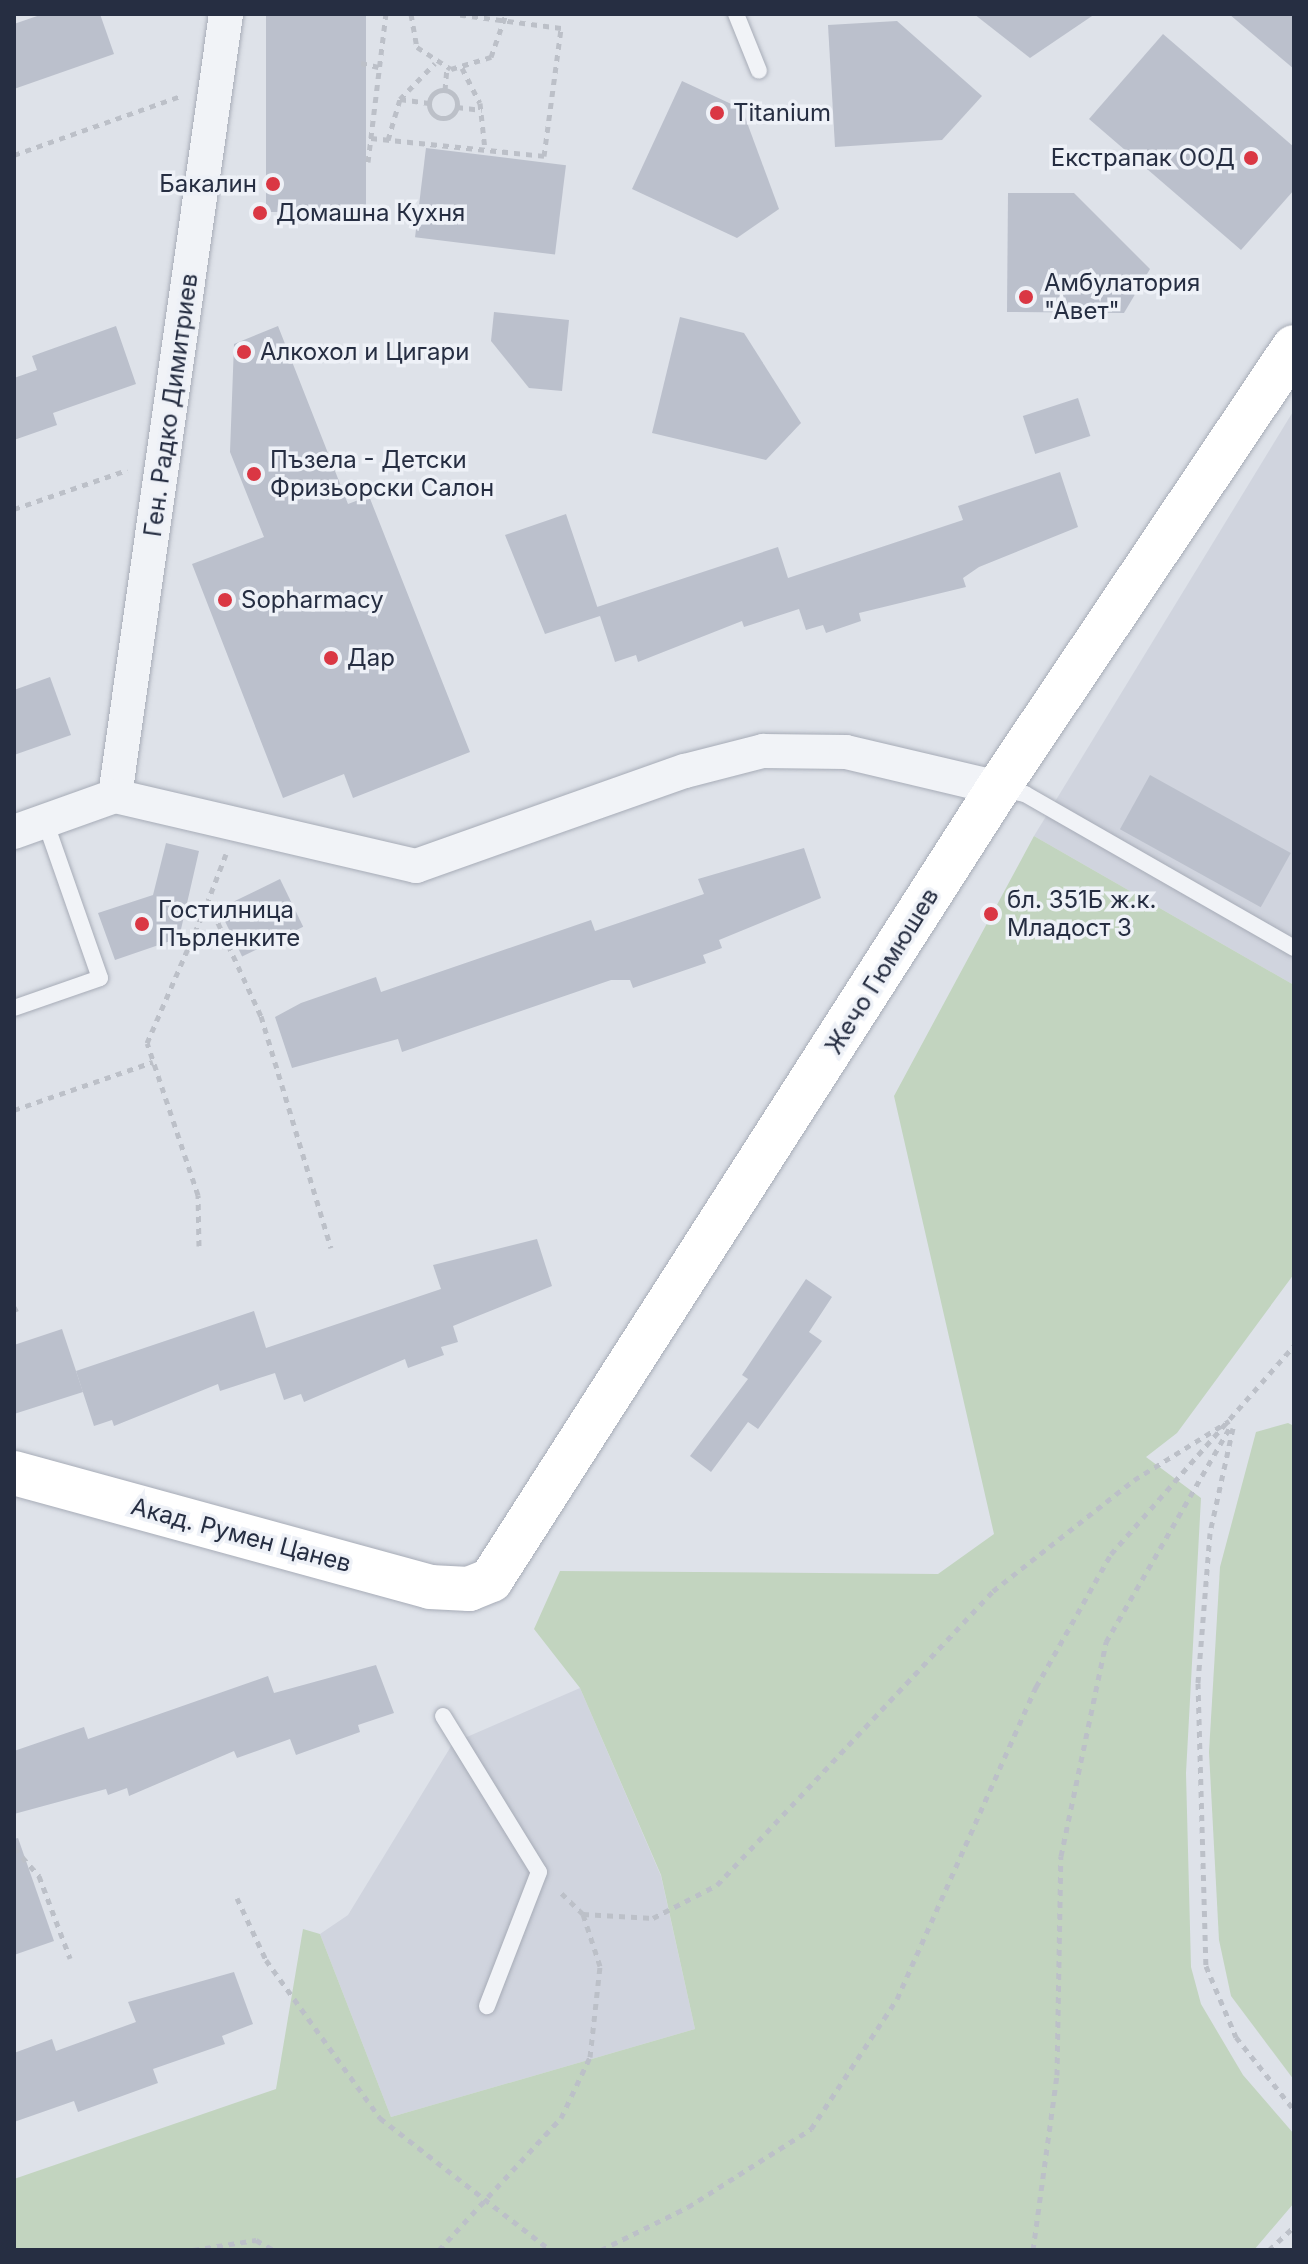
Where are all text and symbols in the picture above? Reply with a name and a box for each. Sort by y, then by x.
place label: Titanium [733,99,831,127]
marker: Titanium [708,104,726,122]
place label: Екстрапак ООД [1051,144,1235,172]
marker: Екстрапак ООД [1242,149,1260,167]
place label: Бакалин [159,170,257,198]
marker: Бакалин [264,175,282,193]
place label: Домашна Кухня [276,199,465,227]
marker: Домашна Кухня [251,204,269,222]
place label: Амбулатория "Авет" [1044,269,1200,325]
street label: Ген. Радко Димитриев [138,271,204,539]
marker: Амбулатория "Авет" [1015,286,1037,308]
place label: Алкохол и Цигари [260,338,469,366]
marker: Алкохол и Цигари [235,343,253,361]
place label: Пъзела - Детски Фризьорски Салон [270,446,494,502]
marker: Пъзела - Детски Фризьорски Салон [245,465,263,483]
place label: Sopharmacy [241,586,384,614]
marker: Sopharmacy [216,591,234,609]
place label: Дар [347,644,395,672]
marker: Дар [322,649,340,667]
street label: Жечо Гюмюшев [819,883,945,1059]
place label: бл. 351Б ж.к. Младост 3 [1007,886,1156,942]
place label: Гостилница Пърленките [158,896,300,952]
marker: бл. 351Б ж.к. Младост 3 [982,905,1000,923]
marker: Гостилница Пърленките [133,915,151,933]
street label: Акад. Румен Цанев [128,1492,354,1578]

